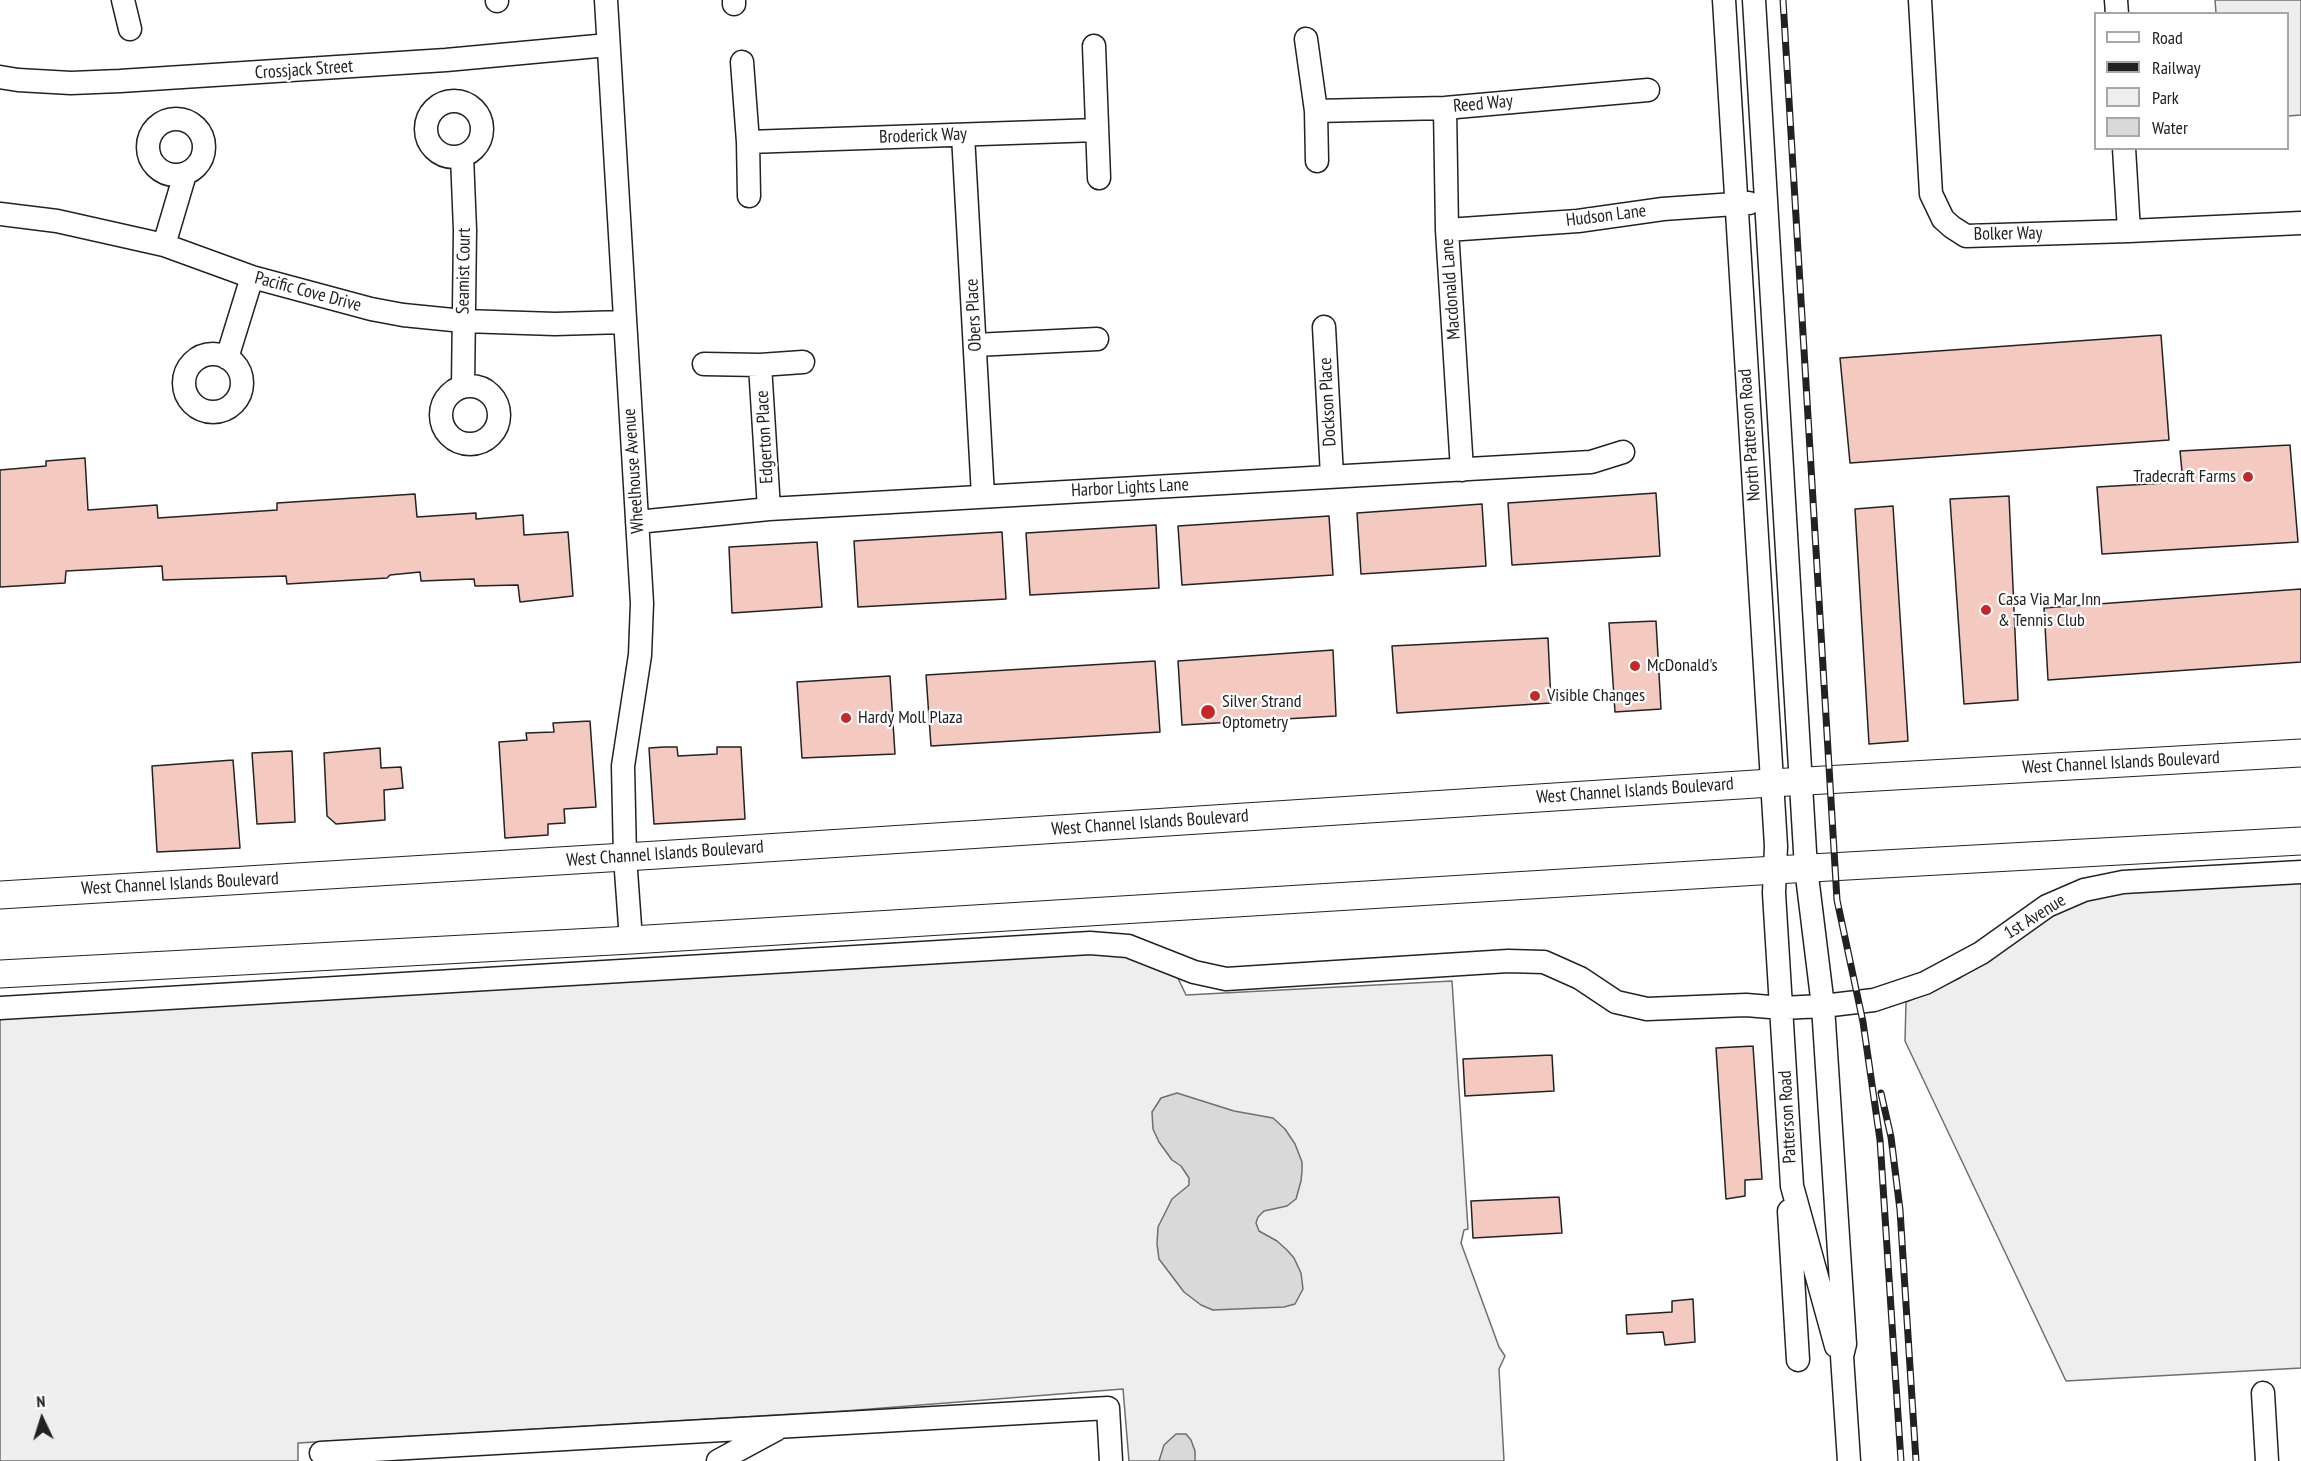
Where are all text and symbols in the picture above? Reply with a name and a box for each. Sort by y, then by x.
legend [2094,12,2289,150]
text: Road [2152,26,2183,49]
street label: Crossjack Street [254,56,354,84]
text: Railway [2152,56,2201,79]
text: Park [2152,86,2179,109]
street label: Reed Way [1452,91,1514,117]
text: Water [2152,116,2188,139]
street label: Broderick Way [879,124,967,148]
street label: Hudson Lane [1565,200,1647,232]
street label: Bolker Way [1973,223,2043,245]
street label: Seamist Court [452,228,476,314]
street label: Macdonald Lane [1437,238,1465,340]
street label: Pacific Cove Drive [252,267,364,317]
street label: Obers Place [961,278,987,352]
street label: Dockson Place [1315,357,1341,447]
street label: North Patterson Road [1735,368,1765,502]
street label: Edgerton Place [752,390,778,484]
street label: Wheelhouse Avenue [619,408,649,534]
place label: Tradecraft Farms [2133,466,2236,488]
marker: Tradecraft Farms [2241,470,2255,484]
street label: Harbor Lights Lane [1071,474,1189,502]
place label: Casa Via Mar Inn & Tennis Club [1998,589,2101,632]
marker: Casa Via Mar Inn & Tennis Club [1979,603,1993,617]
place label: McDonald's [1647,655,1718,677]
marker: McDonald's [1628,659,1642,673]
place label: Visible Changes [1547,685,1645,707]
marker: Visible Changes [1528,689,1542,703]
place label: Silver Strand Optometry [1222,691,1301,734]
marker: Silver Strand Optometry [1199,703,1217,721]
place label: Hardy Moll Plaza [858,707,963,729]
marker: Hardy Moll Plaza [839,711,853,725]
street label: West Channel Islands Boulevard [2022,747,2220,779]
street label: West Channel Islands Boulevard [1536,773,1734,809]
street label: West Channel Islands Boulevard [1051,805,1249,841]
street label: West Channel Islands Boulevard [566,836,764,872]
street label: West Channel Islands Boulevard [81,868,279,900]
street label: 1st Avenue [2000,890,2070,944]
street label: Patterson Road [1775,1070,1801,1164]
north arrow [12,1389,72,1449]
text: N [36,1391,46,1411]

